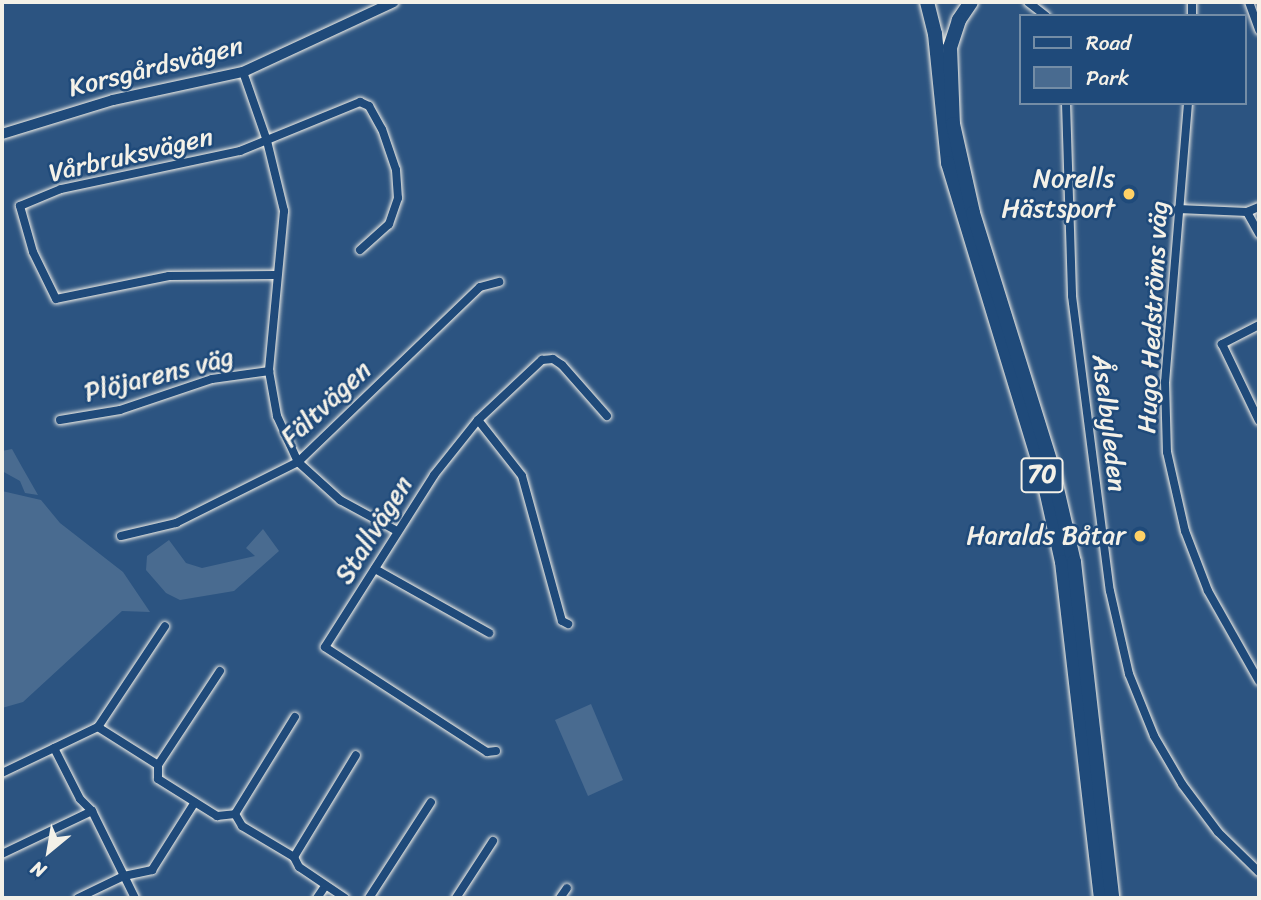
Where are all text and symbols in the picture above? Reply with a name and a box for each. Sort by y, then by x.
legend [1020,14,1247,105]
text: Road [1086,24,1131,62]
street label: Korsgårdsvägen [66,30,246,104]
text: Park [1086,59,1129,97]
street label: Vårbruksvägen [46,121,216,189]
place label: Norells Hästsport [1001,163,1115,224]
marker: Norells Hästsport [1121,186,1137,202]
street label: Hugo Hedströms väg [1131,200,1175,434]
street label: Plöjarens väg [81,341,237,409]
street label: Åselbyleden [1085,353,1133,493]
street label: Fältvägen [275,355,377,453]
road number: 70 [1019,454,1065,496]
street label: Stallvägen [329,470,419,590]
place label: Haralds Båtar [966,520,1126,552]
marker: Haralds Båtar [1132,528,1148,544]
north arrow [14,816,84,886]
text: N [24,852,52,887]

